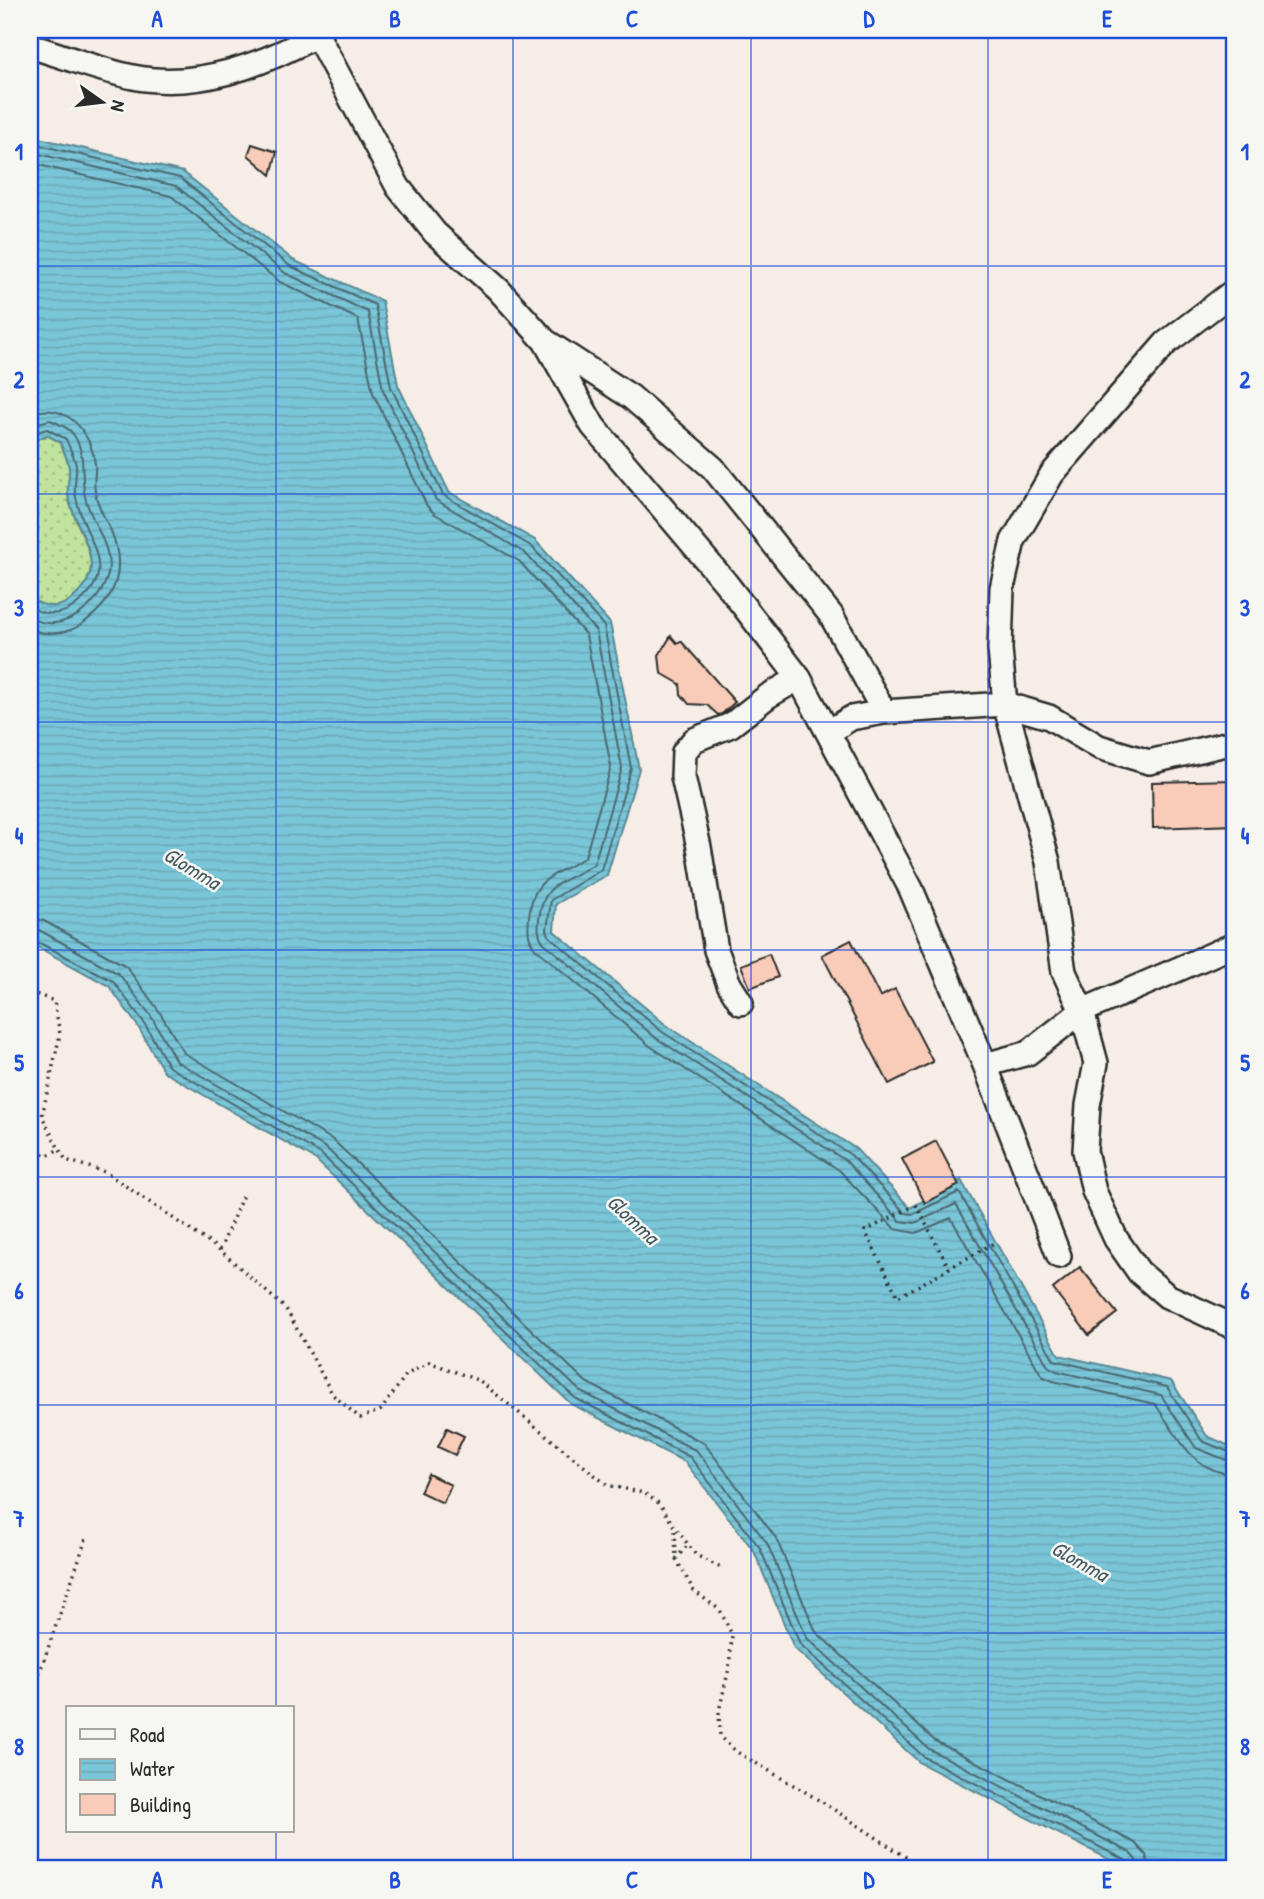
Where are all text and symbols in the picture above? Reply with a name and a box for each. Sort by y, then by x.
text: A [151,3,163,34]
text: B [389,3,401,34]
text: C [626,3,638,34]
text: D [864,3,876,34]
text: E [1102,3,1113,34]
north arrow [66,66,136,136]
text: N [105,98,132,114]
text: 1 [15,136,23,167]
text: 1 [1241,136,1249,167]
text: 2 [14,364,25,395]
text: 2 [1240,364,1251,395]
text: 3 [14,592,24,623]
text: 3 [1240,592,1250,623]
text: 4 [15,820,24,851]
text: 4 [1241,820,1250,851]
water label: Glomma [158,840,228,898]
text: 5 [14,1047,24,1078]
text: 5 [1240,1047,1250,1078]
water label: Glomma [601,1188,667,1252]
text: 6 [14,1275,24,1306]
text: 6 [1240,1275,1250,1306]
text: 7 [12,1503,25,1534]
text: 7 [1238,1503,1251,1534]
water label: Glomma [1046,1534,1116,1590]
legend [66,1706,294,1832]
text: Road [130,1720,164,1749]
text: 8 [14,1731,24,1762]
text: 8 [1240,1731,1250,1762]
text: Water [130,1754,175,1783]
text: Building [130,1790,191,1819]
text: A [151,1864,163,1895]
text: B [389,1864,401,1895]
text: C [626,1864,638,1895]
text: D [864,1864,876,1895]
text: E [1102,1864,1113,1895]

